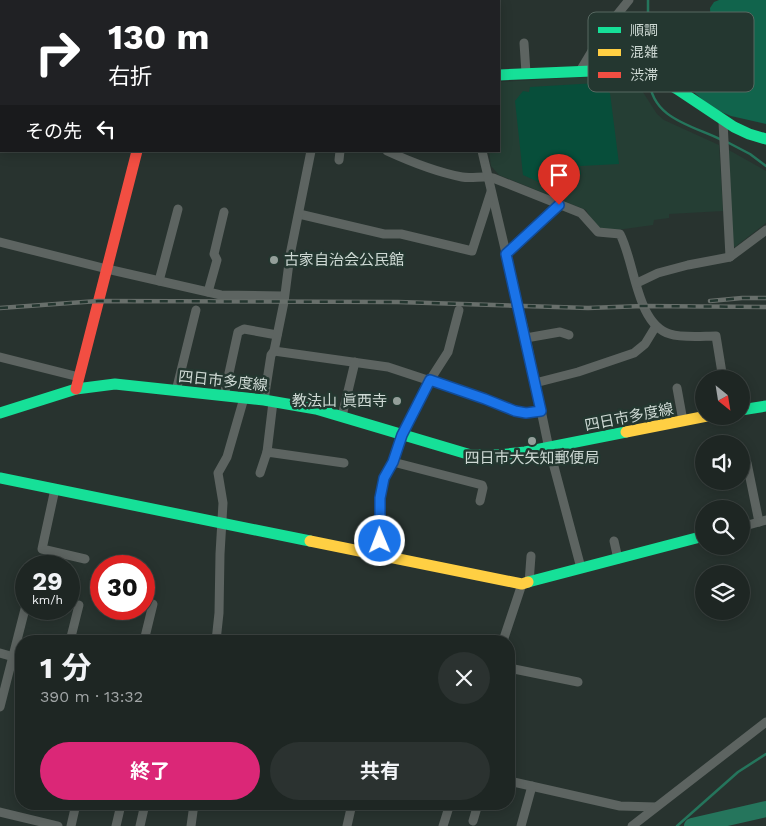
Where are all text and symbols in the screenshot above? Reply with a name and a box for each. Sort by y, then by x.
legend [588,12,754,92]
text: 130 m [108,16,209,58]
icon: right [25,20,90,85]
text: 順調 [630,22,658,38]
text: 混雑 [630,44,658,60]
text: 右折 [108,64,152,89]
text: 渋滞 [630,67,658,83]
icon: left [92,115,120,143]
text: その先 [25,120,82,143]
pin [538,154,580,205]
icon: arrive [545,161,573,189]
place label: 古家自治会公民館 [284,251,404,269]
marker: 古家自治会公民館 [268,254,280,266]
street label: 四日市多度線 [177,367,269,395]
north arrow [695,370,750,425]
map controls [695,370,750,620]
place label: 教法山 眞西寺 [292,392,387,410]
marker: 教法山 眞西寺 [391,395,403,407]
street label: 四日市多度線 [583,400,675,434]
marker: 四日市大矢知郵便局 [526,435,538,447]
button: sound [695,435,750,490]
place label: 四日市大矢知郵便局 [464,449,600,467]
button: search [695,500,750,555]
position arrow [353,514,405,566]
speed limit sign: 30 [90,555,155,620]
button: layers [695,565,750,620]
text: 29 [32,567,63,596]
text: km/h [32,593,63,607]
text: 1 分 [40,650,92,685]
button: close [438,652,490,704]
text: 390 m · 13:32 [40,687,143,706]
button: 終了 [40,742,260,800]
button: 共有 [270,742,490,800]

